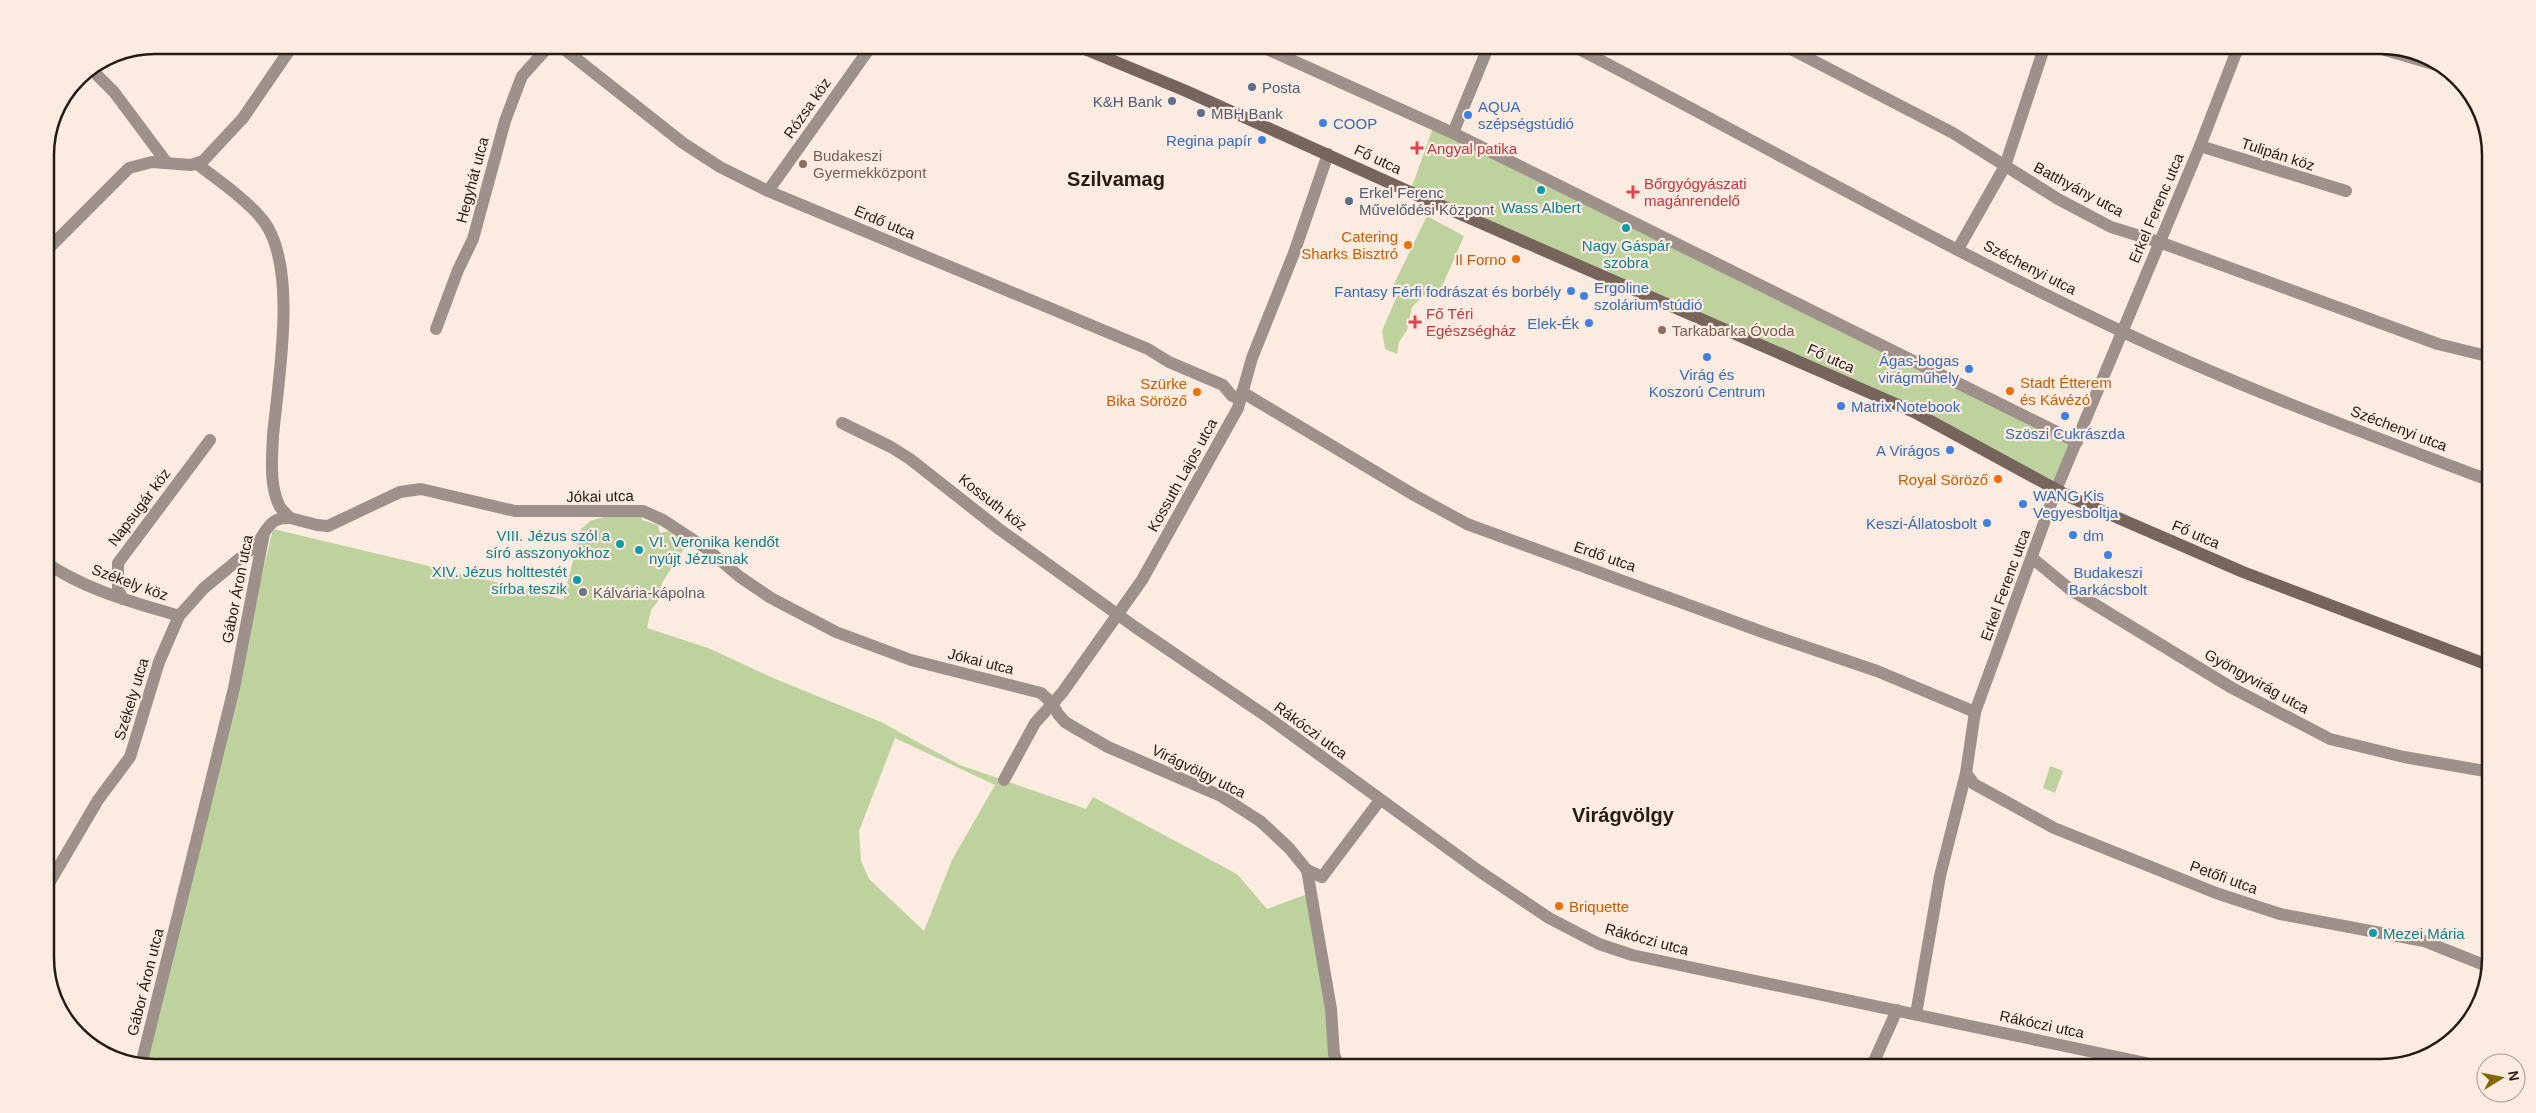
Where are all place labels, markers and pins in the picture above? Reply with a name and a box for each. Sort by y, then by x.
place label: Posta [1262,79,1301,96]
marker: Posta [1246,81,1258,93]
place label: K&H Bank [1093,93,1162,110]
marker: K&H Bank [1166,95,1178,107]
place label: AQUA szépségstúdió [1478,98,1574,132]
place label: MBH Bank [1211,105,1283,122]
marker: MBH Bank [1195,107,1207,119]
marker: AQUA szépségstúdió [1462,109,1474,121]
place label: COOP [1333,115,1377,132]
marker: COOP [1317,117,1329,129]
place label: Regina papír [1166,132,1252,149]
marker: Regina papír [1256,134,1268,146]
place label: Angyal patika [1427,140,1518,157]
marker: Angyal patika [1411,142,1423,154]
place label: Budakeszi Gyermekközpont [813,147,927,181]
marker: Budakeszi Gyermekközpont [797,158,809,170]
place label: Bőrgyógyászati magánrendelő [1644,175,1747,209]
place label: Erkel Ferenc Művelődési Központ [1359,184,1495,218]
marker: Wass Albert [1535,184,1547,196]
marker: Bőrgyógyászati magánrendelő [1626,185,1640,199]
marker: Erkel Ferenc Művelődési Központ [1343,195,1355,207]
place label: Wass Albert [1501,199,1582,216]
marker: Nagy Gáspár szobra [1620,222,1632,234]
place label: Catering Sharks Bisztró [1301,228,1398,262]
place label: Nagy Gáspár szobra [1582,237,1670,271]
marker: Catering Sharks Bisztró [1402,239,1414,251]
place label: Il Forno [1455,251,1506,268]
marker: Il Forno [1510,253,1522,265]
place label: Ergoline szolárium stúdió [1594,279,1702,313]
place label: Fantasy Férfi fodrászat és borbély [1334,283,1561,300]
marker: Fantasy Férfi fodrászat és borbély [1565,285,1577,297]
marker: Ergoline szolárium stúdió [1578,290,1590,302]
place label: Fő Téri Egészségház [1426,305,1516,339]
marker: Fő Téri Egészségház [1408,315,1422,329]
place label: Elek-Ék [1527,315,1579,332]
marker: Elek-Ék [1583,317,1595,329]
place label: Tarkabarka Óvoda [1672,322,1795,339]
marker: Tarkabarka Óvoda [1656,324,1668,336]
marker: Virág és Koszorú Centrum [1701,351,1713,363]
place label: Ágas-bogas virágműhely [1878,352,1959,386]
marker: Ágas-bogas virágműhely [1963,363,1975,375]
place label: Virág és Koszorú Centrum [1649,366,1765,400]
place label: Stadt Étterem és Kávézó [2020,374,2112,408]
place label: Szürke Bika Söröző [1106,375,1187,409]
marker: Stadt Étterem és Kávézó [2004,385,2016,397]
marker: Szürke Bika Söröző [1191,386,1203,398]
place label: Matrix Notebook [1851,398,1961,415]
marker: Matrix Notebook [1835,400,1847,412]
marker: Szöszi Cukrászda [2059,410,2071,422]
place label: Szöszi Cukrászda [2005,425,2126,442]
place label: A Virágos [1876,442,1940,459]
marker: A Virágos [1944,444,1956,456]
place label: Royal Söröző [1898,471,1988,488]
marker: Royal Söröző [1992,473,2004,485]
place label: WANG Kis Vegyesboltja [2033,487,2119,521]
marker: WANG Kis Vegyesboltja [2017,498,2029,510]
place label: Keszi-Állatosbolt [1866,515,1978,532]
marker: Keszi-Állatosbolt [1981,517,1993,529]
place label: VIII. Jézus szól a síró asszonyokhoz [486,527,611,561]
place label: dm [2083,527,2104,544]
marker: dm [2067,529,2079,541]
place label: VI. Veronika kendőt nyújt Jézusnak [649,533,780,567]
marker: VIII. Jézus szól a síró asszonyokhoz [614,538,626,550]
marker: VI. Veronika kendőt nyújt Jézusnak [633,544,645,556]
marker: Budakeszi Barkácsbolt [2102,549,2114,561]
place label: XIV. Jézus holttestét sírba teszik [432,563,568,597]
place label: Budakeszi Barkácsbolt [2069,564,2148,598]
marker: XIV. Jézus holttestét sírba teszik [571,574,583,586]
place label: Kálvária-kápolna [593,584,705,601]
marker: Kálvária-kápolna [577,586,589,598]
place label: Briquette [1569,898,1629,915]
marker: Briquette [1553,900,1565,912]
place label: Mezei Mária [2383,925,2465,942]
marker: Mezei Mária [2367,927,2379,939]

